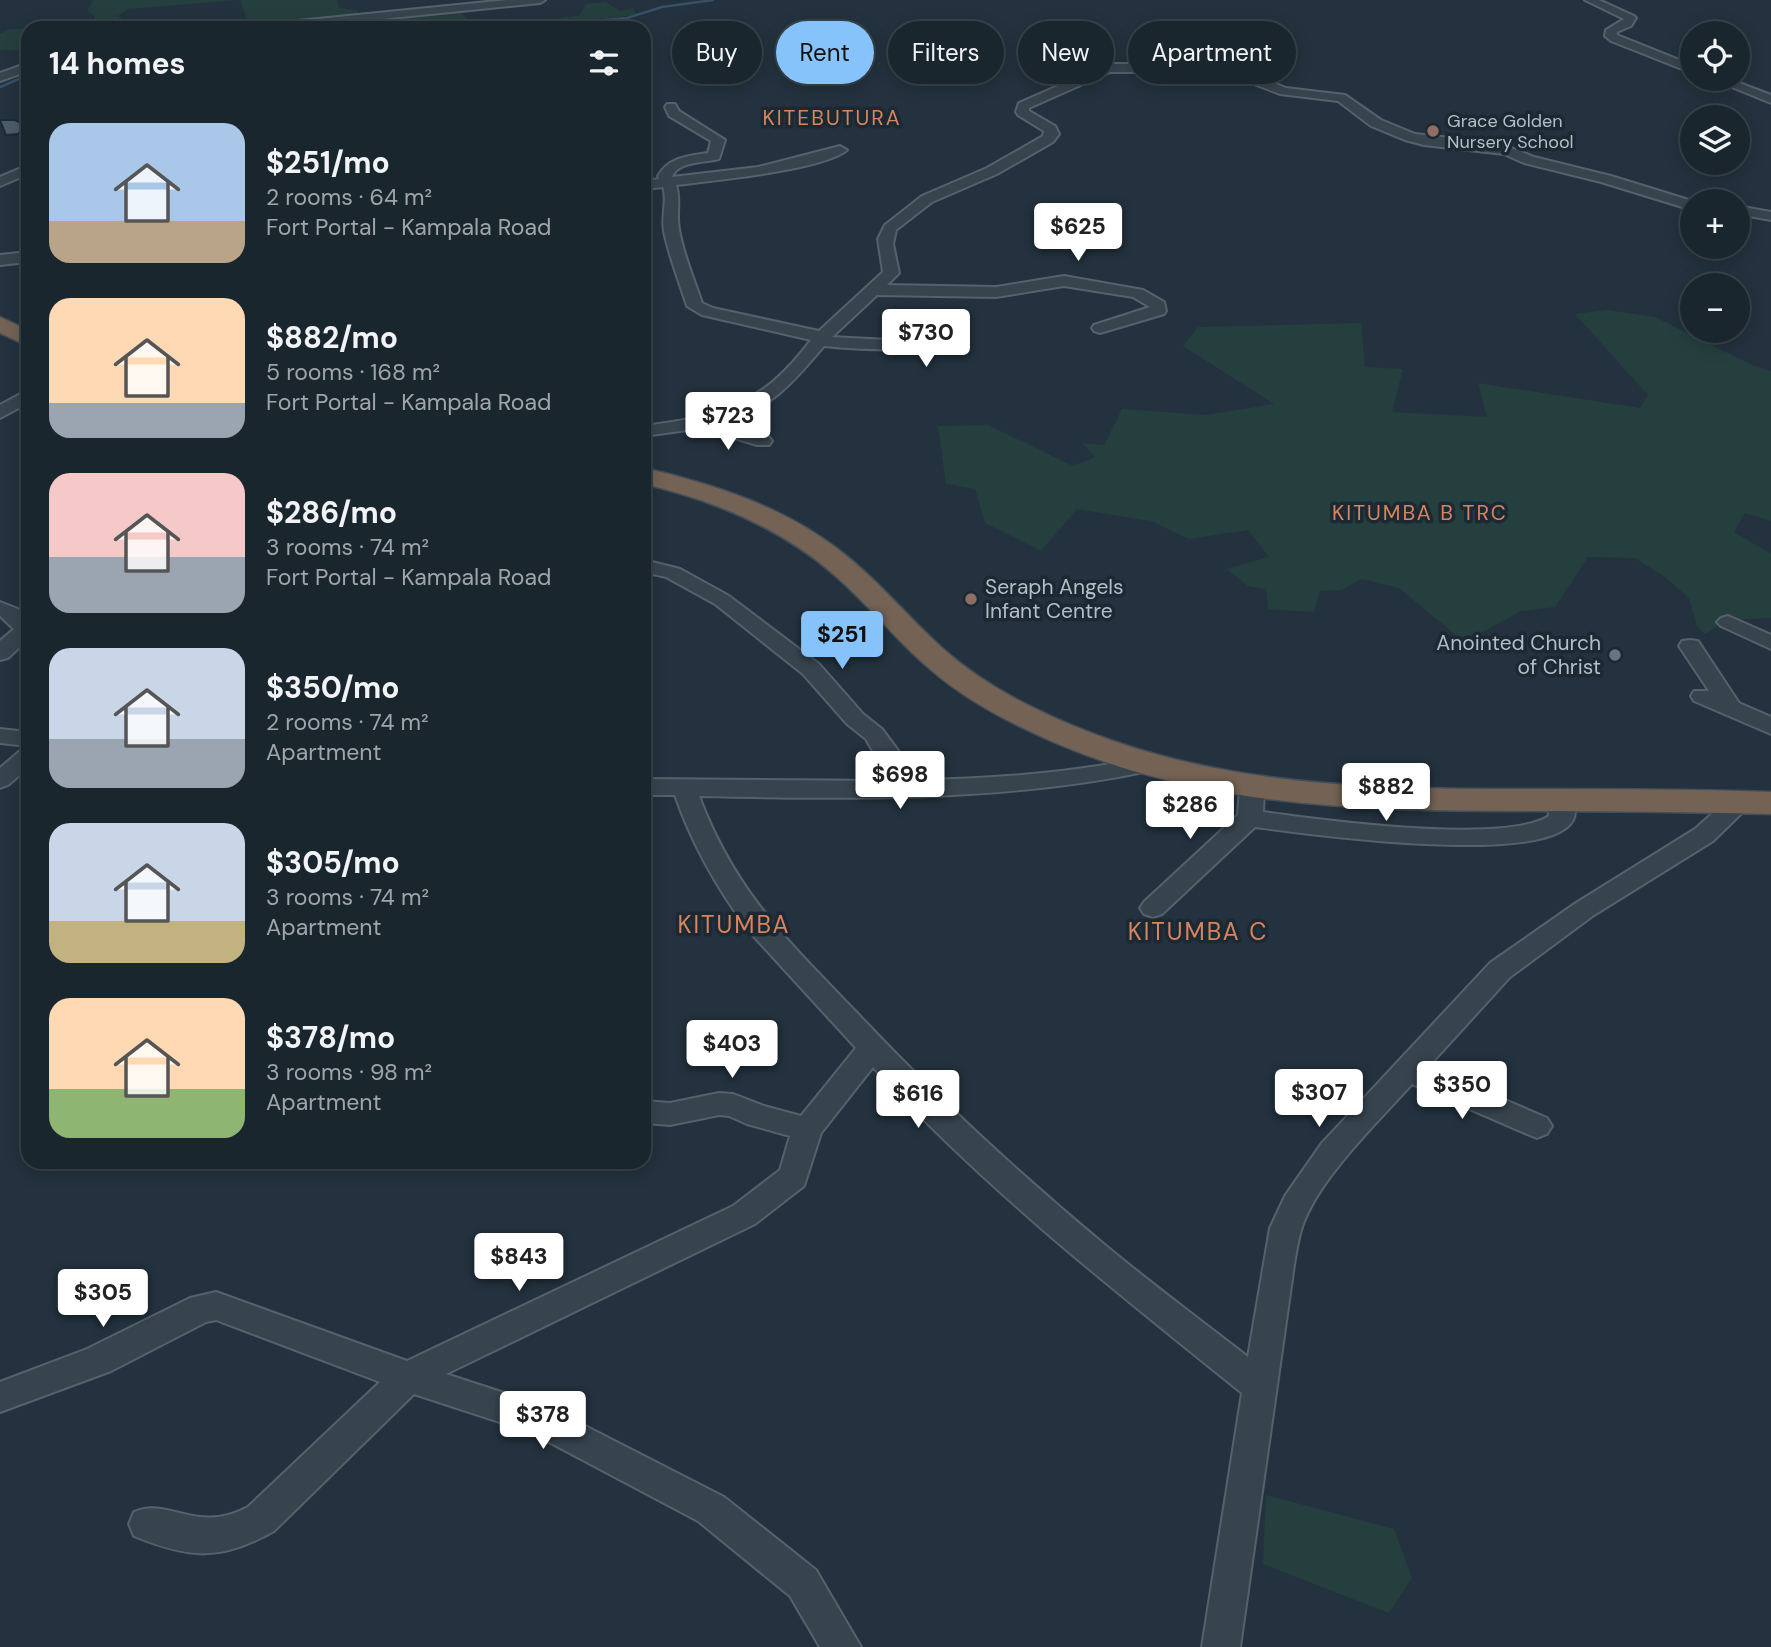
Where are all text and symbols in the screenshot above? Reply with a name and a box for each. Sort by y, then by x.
chip: Buy [672,21,762,84]
chip: Rent [776,21,874,84]
chip: Filters [888,21,1004,84]
chip: New [1018,21,1114,84]
chip: Apartment [1128,21,1296,84]
map controls [1680,21,1750,343]
button: locate [1680,21,1750,91]
text: 14 homes [49,44,186,83]
icon: filters [585,44,623,82]
district label: KITEBUTURA [762,104,902,132]
button: layers [1680,105,1750,175]
place label: Grace Golden Nursery School [1447,109,1574,154]
marker: Grace Golden Nursery School [1425,123,1441,139]
text: $251/mo [266,143,390,182]
icon: home [105,151,189,235]
text: 2 rooms · 64 m² [266,182,432,212]
button: + [1680,189,1750,259]
pin: $625 [1037,204,1119,263]
text: $625 [1050,211,1106,241]
text: Fort Portal - Kampala Road [266,212,551,242]
button: − [1680,273,1750,343]
pin: $730 [885,310,967,369]
text: $730 [898,317,954,347]
text: $882/mo [266,318,398,357]
icon: home [105,326,189,410]
text: 5 rooms · 168 m² [266,357,440,387]
text: Fort Portal - Kampala Road [266,387,551,417]
pin: $723 [687,392,769,452]
text: $723 [701,400,755,430]
text: $286/mo [266,493,397,532]
district label: KITUMBA B TRC [1332,499,1508,527]
icon: home [105,501,189,585]
text: 3 rooms · 74 m² [266,532,429,562]
text: Fort Portal - Kampala Road [266,562,551,592]
place label: Seraph Angels Infant Centre [985,573,1124,625]
marker: Seraph Angels Infant Centre [963,591,979,607]
pin: $251 [801,612,883,671]
text: $251 [817,619,867,649]
place label: Anointed Church of Christ [1436,629,1601,681]
marker: Anointed Church of Christ [1607,647,1623,663]
text: $350/mo [266,668,400,707]
icon: home [105,676,189,760]
text: 2 rooms · 74 m² [266,707,429,737]
text: Apartment [266,737,381,767]
pin: $698 [859,752,941,811]
text: $698 [871,759,929,789]
pin: $882 [1345,764,1427,823]
text: $882 [1358,771,1414,801]
pin: $286 [1149,782,1231,841]
text: $286 [1162,789,1218,819]
text: $305/mo [266,843,400,882]
icon: home [105,851,189,935]
text: 3 rooms · 74 m² [266,882,429,912]
district label: KITUMBA [677,909,791,940]
text: Apartment [266,912,381,942]
district label: KITUMBA C [1128,916,1268,947]
text: $378/mo [266,1018,395,1057]
pin: $403 [691,1020,773,1080]
icon: home [105,1026,189,1110]
text: $403 [703,1028,761,1058]
text: 3 rooms · 98 m² [266,1057,432,1087]
pin: $350 [1421,1062,1503,1121]
text: $350 [1433,1069,1491,1099]
pin: $616 [877,1070,959,1130]
pin: $307 [1278,1070,1360,1129]
text: $307 [1291,1077,1347,1107]
text: $616 [892,1078,944,1108]
text: Apartment [266,1087,381,1117]
pin: $843 [478,1234,560,1293]
text: $843 [490,1241,548,1271]
pin: $305 [62,1270,144,1329]
text: $305 [74,1277,132,1307]
pin: $378 [502,1392,584,1451]
text: $378 [516,1399,570,1429]

